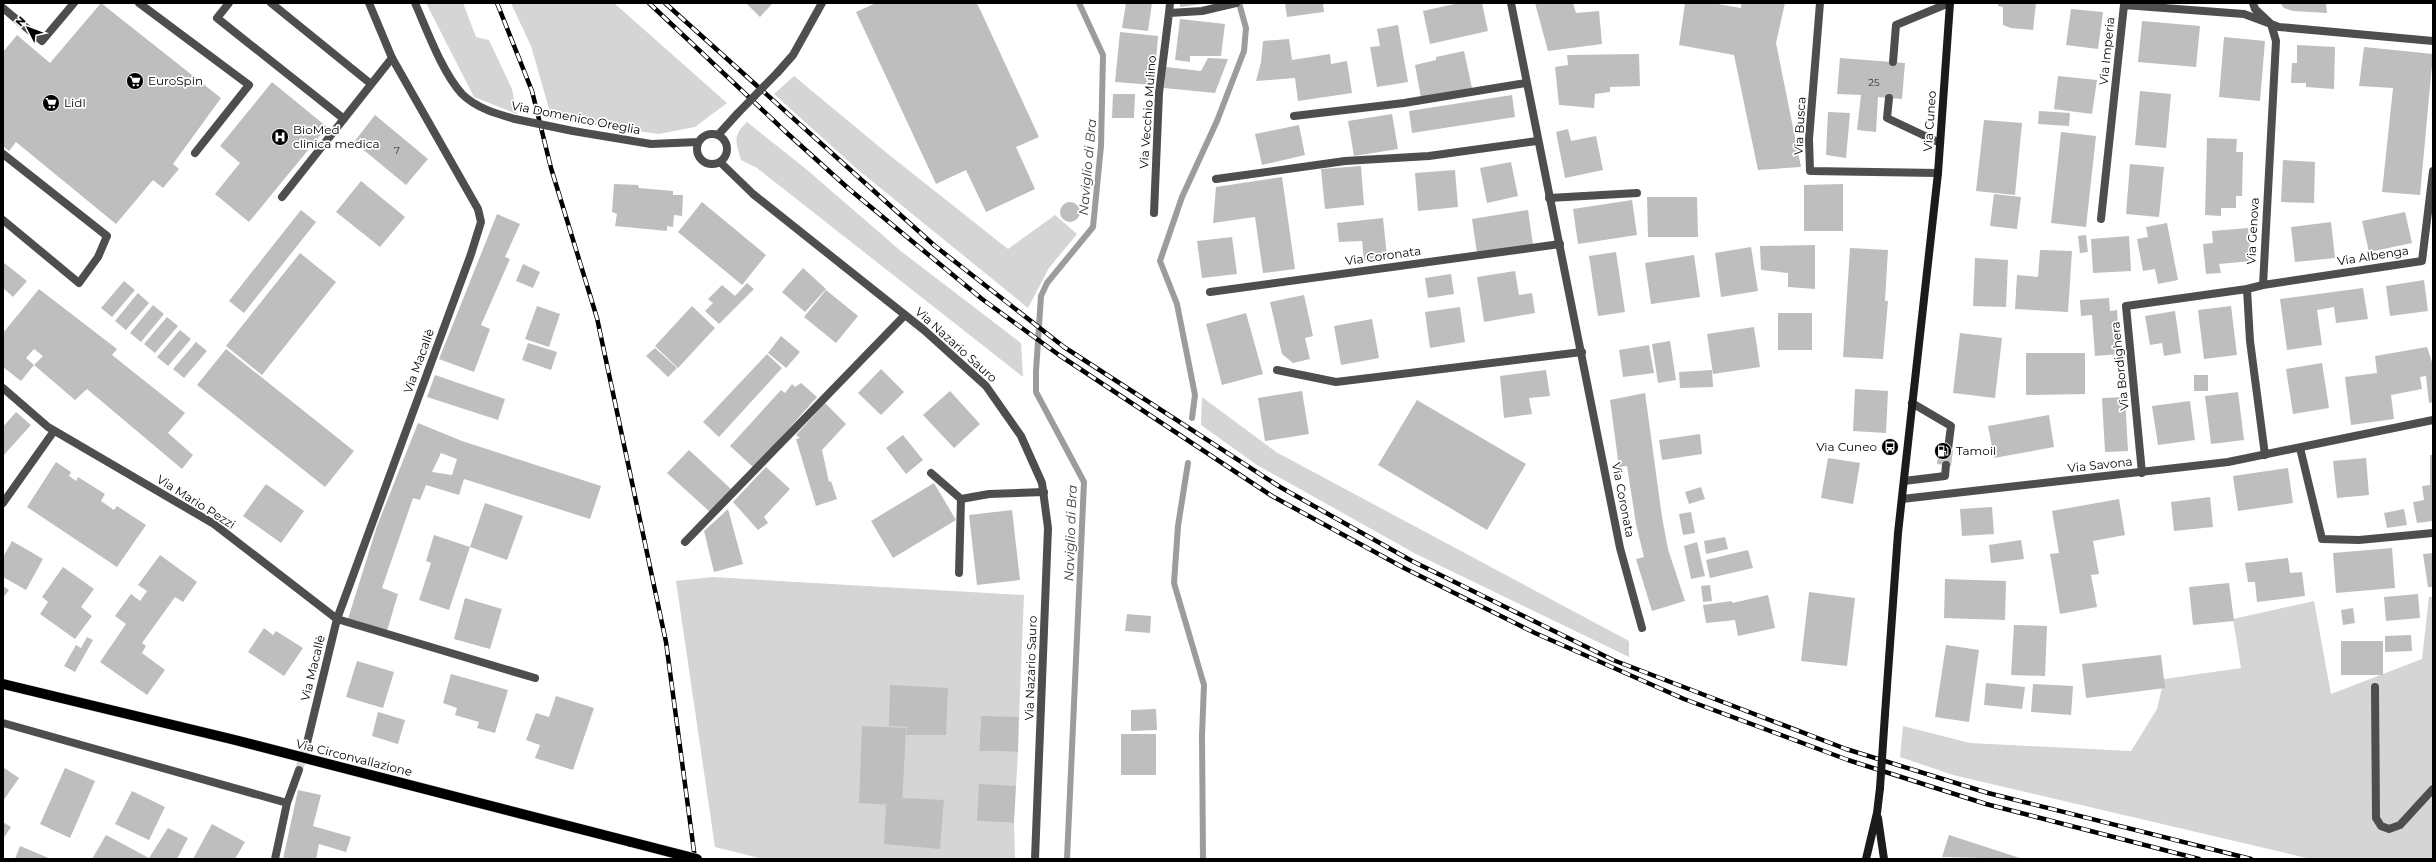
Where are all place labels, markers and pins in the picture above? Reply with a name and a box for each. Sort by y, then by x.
supermarket icon: EuroSpin [125,71,145,91]
place label: EuroSpin [148,73,203,88]
supermarket icon: Lidl [41,93,61,113]
place label: Lidl [64,95,86,110]
place label: BioMed clinica medica [293,122,380,151]
hospital icon: BioMed clinica medica [270,127,290,147]
bus stop icon: Via Cuneo [1880,437,1900,457]
place label: Via Cuneo [1816,439,1877,454]
fuel station icon: Tamoil [1933,441,1953,461]
place label: Tamoil [1956,443,1996,458]

